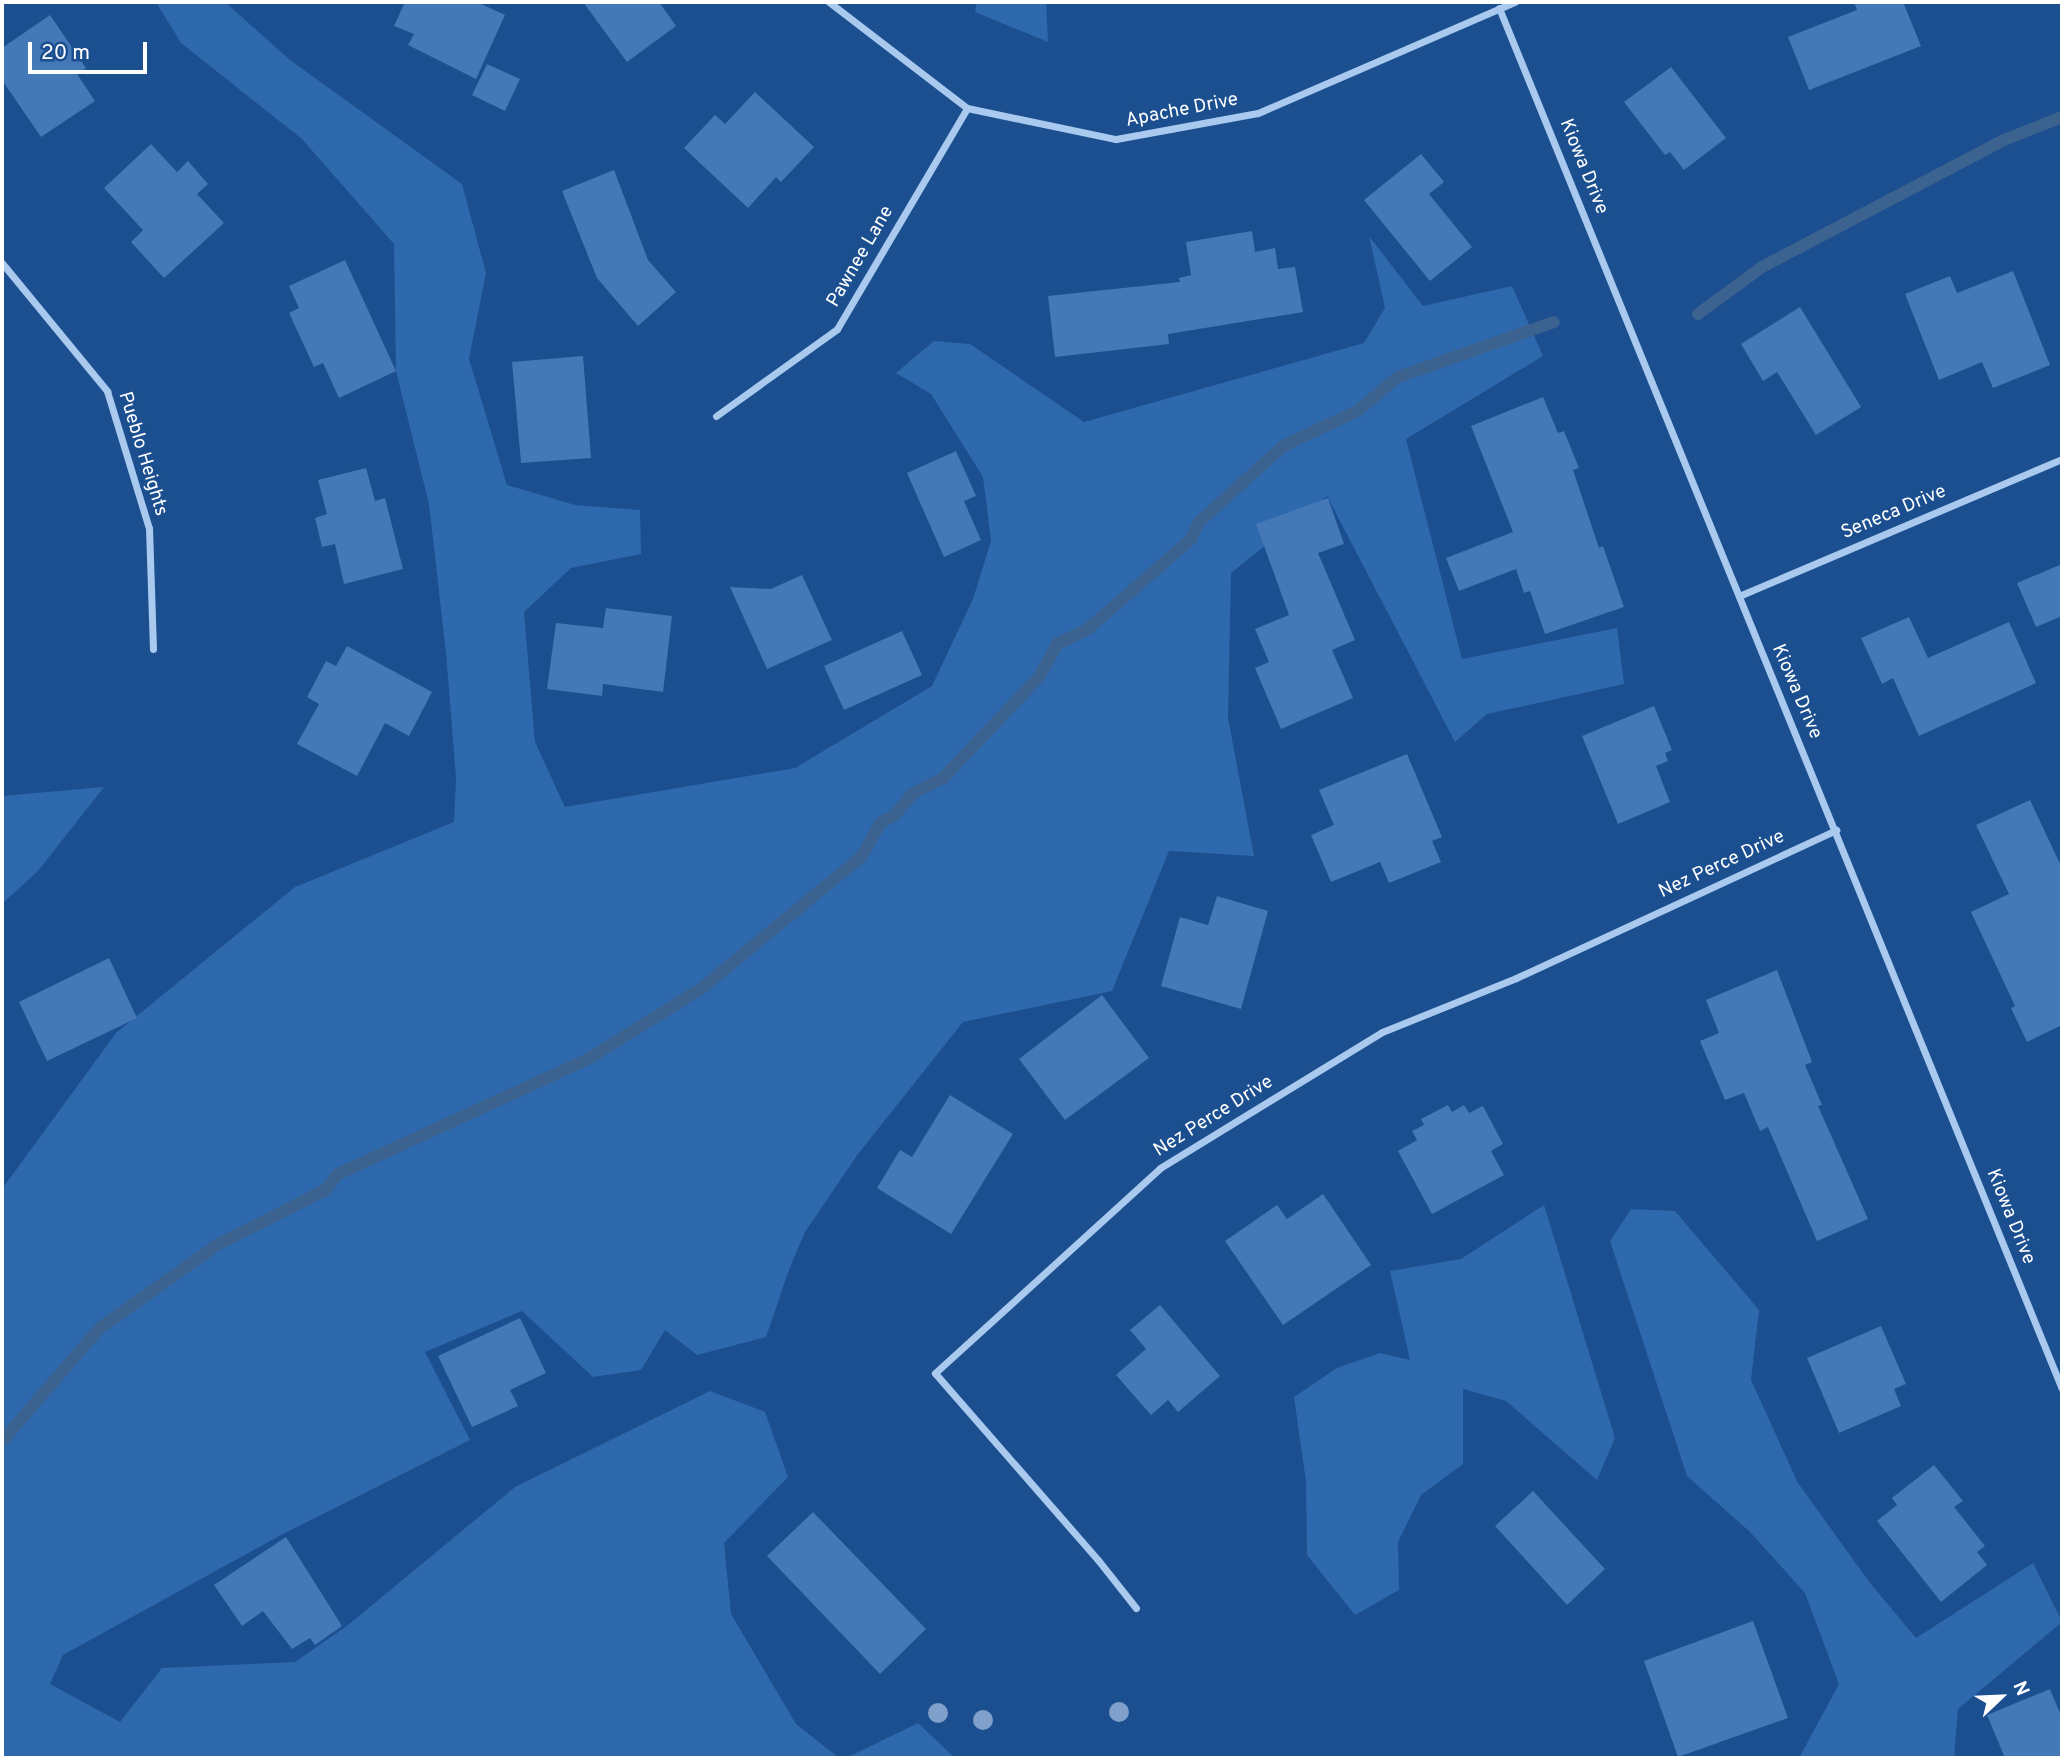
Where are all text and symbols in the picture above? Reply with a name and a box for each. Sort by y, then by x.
scale bar [32,28,150,72]
text: 20 m [41,40,90,67]
street label: Apache Drive [1124,89,1240,133]
street label: Kiowa Drive [1554,116,1612,218]
street label: Pawnee Lane [823,202,899,312]
street label: Pueblo Heights [112,389,172,519]
street label: Seneca Drive [1838,481,1950,545]
street label: Kiowa Drive [1766,641,1826,743]
street label: Nez Perce Drive [1655,826,1789,904]
street label: Nez Perce Drive [1150,1071,1278,1163]
street label: Kiowa Drive [1981,1166,2039,1268]
north arrow [1966,1662,2036,1732]
text: N [2007,1678,2034,1700]

